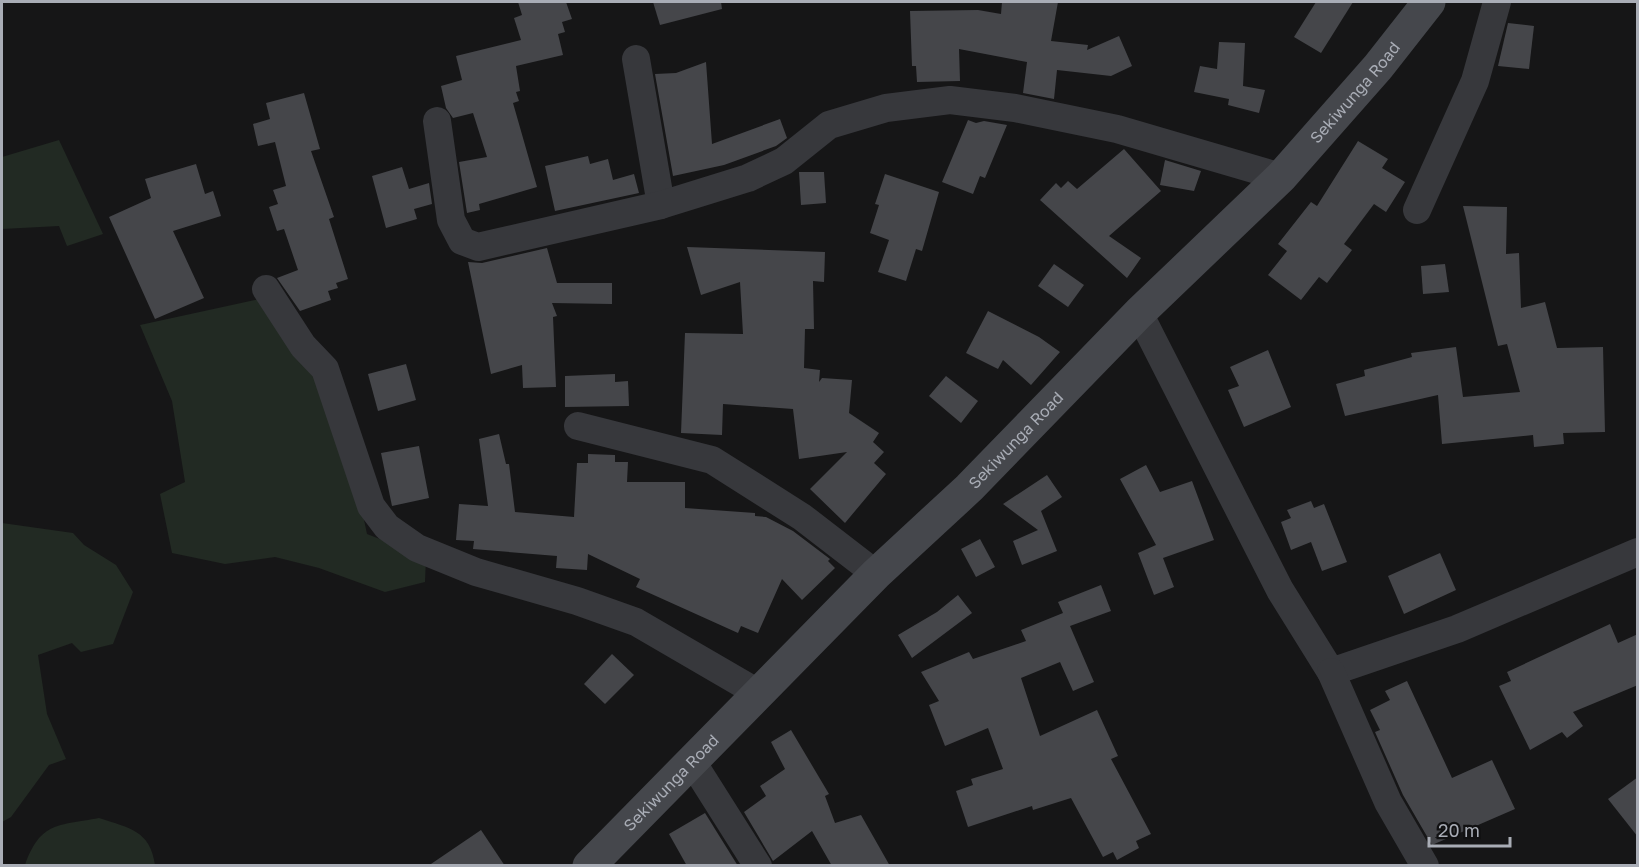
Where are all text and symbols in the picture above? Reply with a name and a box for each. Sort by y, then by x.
street label: Sekiwunga Road [1306,38,1404,147]
street label: Sekiwunga Road [964,387,1067,493]
street label: Sekiwunga Road [619,730,723,835]
scale bar [1429,810,1510,848]
text: 20 m [1438,819,1480,841]

